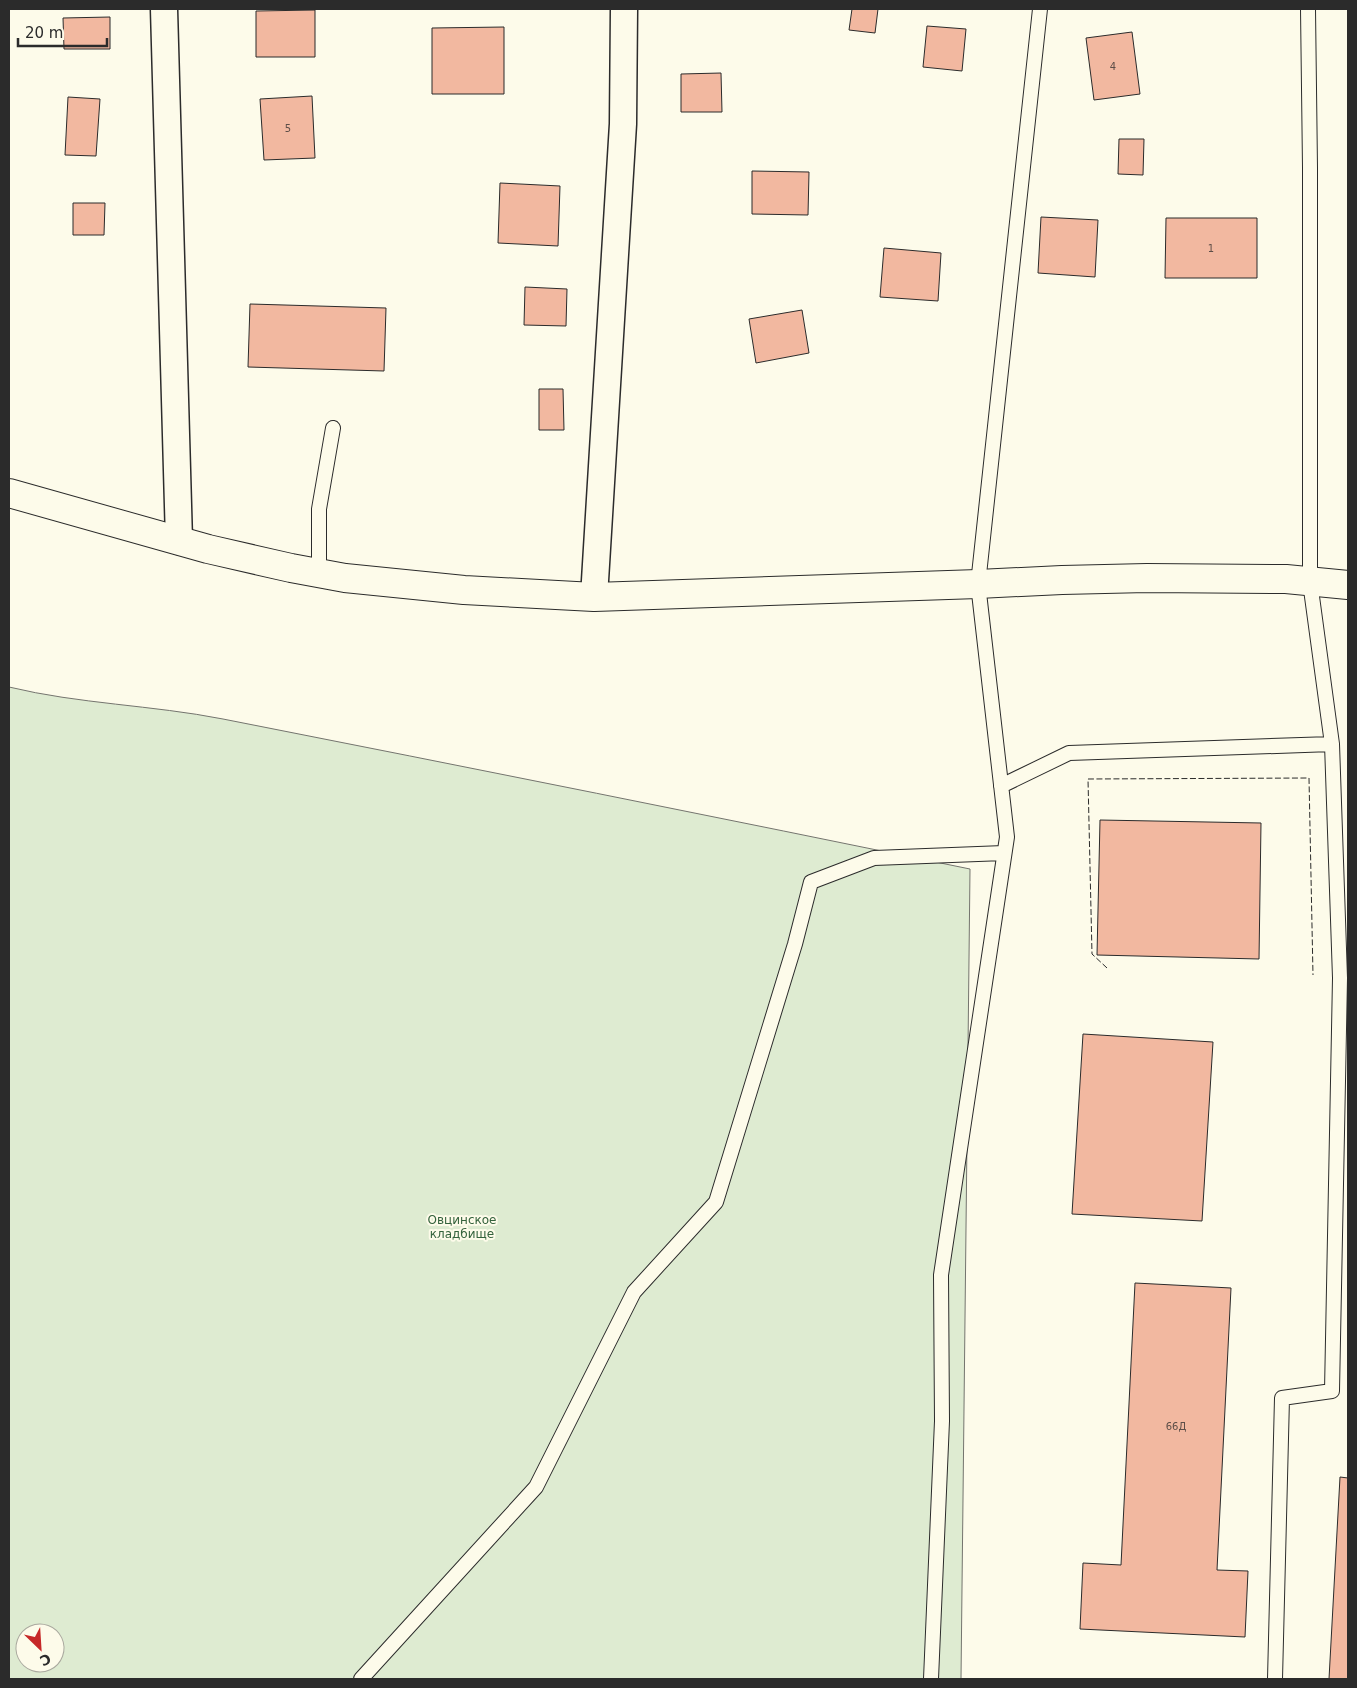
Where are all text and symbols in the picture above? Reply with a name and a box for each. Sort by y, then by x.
scale bar [18,15,106,47]
text: 20 m [25,24,63,42]
house number: 4 [1110,61,1116,72]
house number: 5 [285,123,291,134]
house number: 1 [1208,243,1214,254]
park label: Овцинское кладбище [428,1213,496,1241]
house number: 66Д [1166,1421,1186,1432]
north arrow [15,1623,65,1673]
text: С [37,1650,54,1669]

